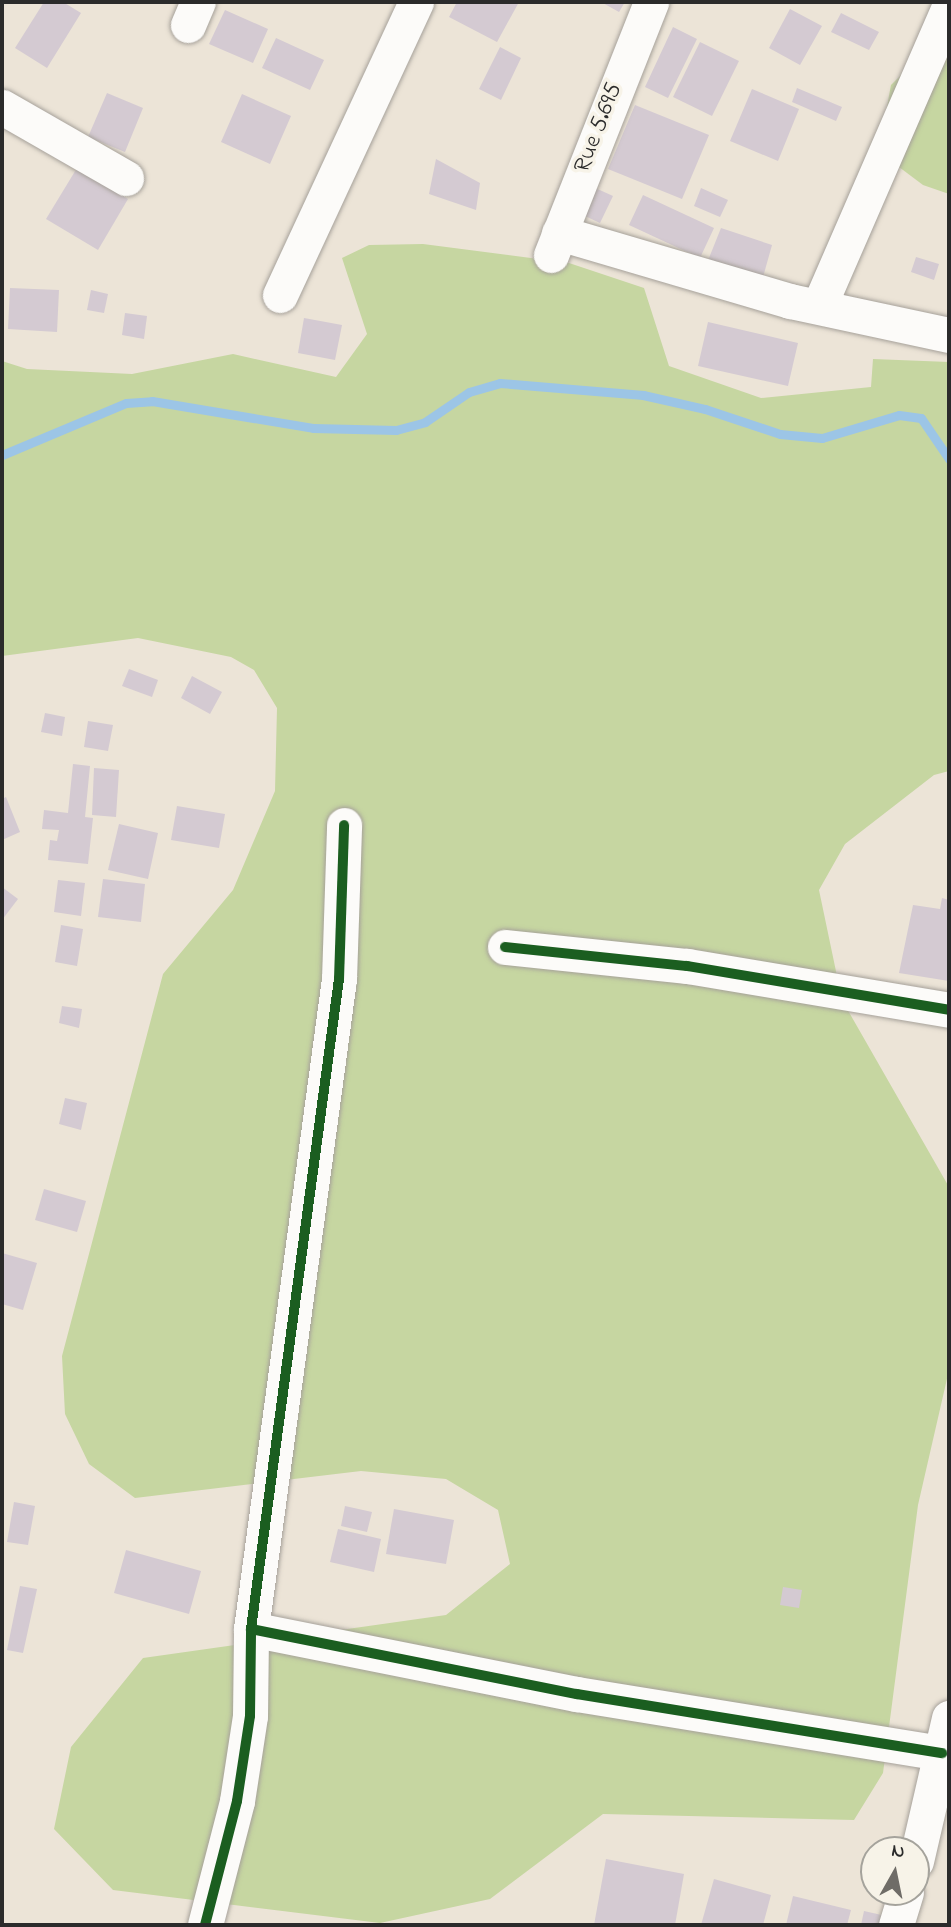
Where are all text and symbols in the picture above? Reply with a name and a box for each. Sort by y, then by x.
street label: Rue 5.695 [569,79,629,177]
north arrow [860,1836,930,1906]
text: N [890,1837,906,1866]

